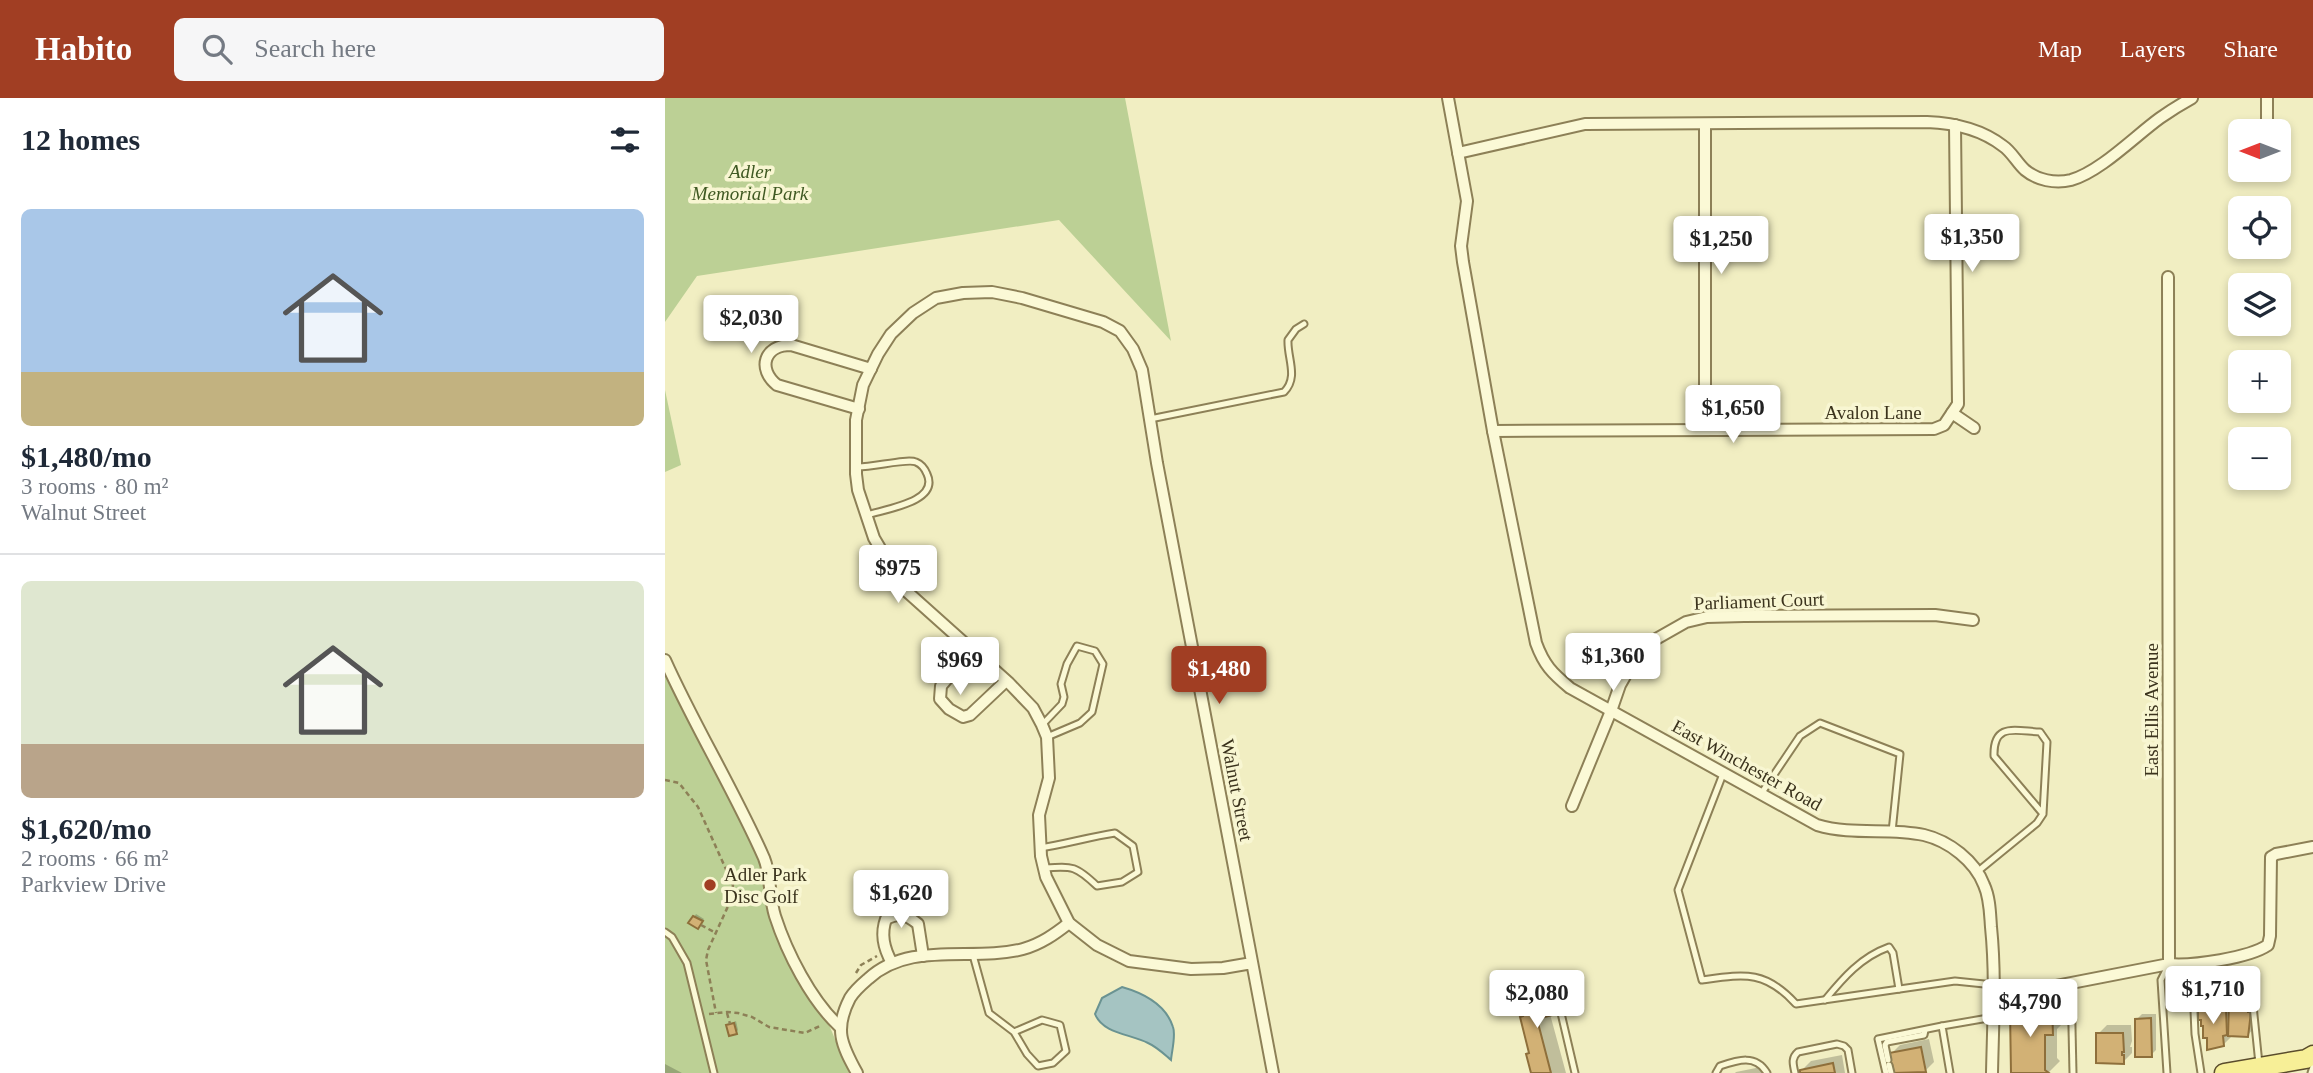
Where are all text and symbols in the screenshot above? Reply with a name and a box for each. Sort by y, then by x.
search box [174,18,664,81]
icon: search [198,30,236,68]
text: Habito [35,31,132,67]
text: Search here [254,34,376,63]
text: Map [2038,36,2082,62]
text: Layers [2120,36,2185,62]
text: Share [2223,36,2278,62]
north arrow [2228,119,2291,182]
map controls [2228,119,2291,490]
icon: filters [606,121,644,159]
text: 12 homes [21,123,140,156]
park label: Adler Memorial Park [691,161,809,204]
button: locate [2228,196,2291,259]
pin: $1,350 [1915,214,2029,274]
pin: $1,250 [1664,216,1778,276]
text: $1,350 [1940,224,2004,249]
text: $1,250 [1689,226,1753,251]
icon: home [270,255,396,381]
button: layers [2228,273,2291,336]
pin: $2,030 [694,296,808,355]
text: $2,030 [719,305,783,330]
button: + [2228,350,2291,413]
pin: $1,650 [1676,386,1790,445]
text: $1,650 [1701,395,1765,420]
street label: Avalon Lane [1824,402,1922,423]
button: − [2228,427,2291,490]
text: $1,480/mo [21,440,152,473]
text: 3 rooms · 80 m² [21,474,168,499]
text: Walnut Street [21,500,146,525]
pin: $975 [857,546,939,605]
text: $975 [875,555,921,580]
street label: Parliament Court [1694,588,1825,614]
icon: home [270,627,396,753]
pin: $1,360 [1556,634,1670,693]
pin: $969 [919,638,1001,697]
text: $1,360 [1581,643,1645,668]
street label: East Ellis Avenue [2141,643,2162,777]
pin: $1,480 [1162,646,1276,706]
text: $969 [937,647,983,672]
text: $1,480 [1187,656,1251,681]
street label: East Winchester Road [1669,715,1826,815]
street label: Walnut Street [1217,737,1257,843]
text: $1,620/mo [21,812,152,845]
text: 2 rooms · 66 m² [21,846,168,871]
place label: Adler Park Disc Golf [724,864,807,907]
pin: $1,620 [844,870,958,930]
text: Parkview Drive [21,872,166,897]
marker: Adler Park Disc Golf [702,877,718,893]
text: $1,620 [869,880,933,905]
pin: $1,710 [2156,967,2270,1026]
pin: $2,080 [1480,970,1594,1030]
text: $1,710 [2181,976,2245,1001]
pin: $4,790 [1973,979,2087,1039]
text: $2,080 [1505,980,1569,1005]
text: $4,790 [1998,989,2062,1014]

